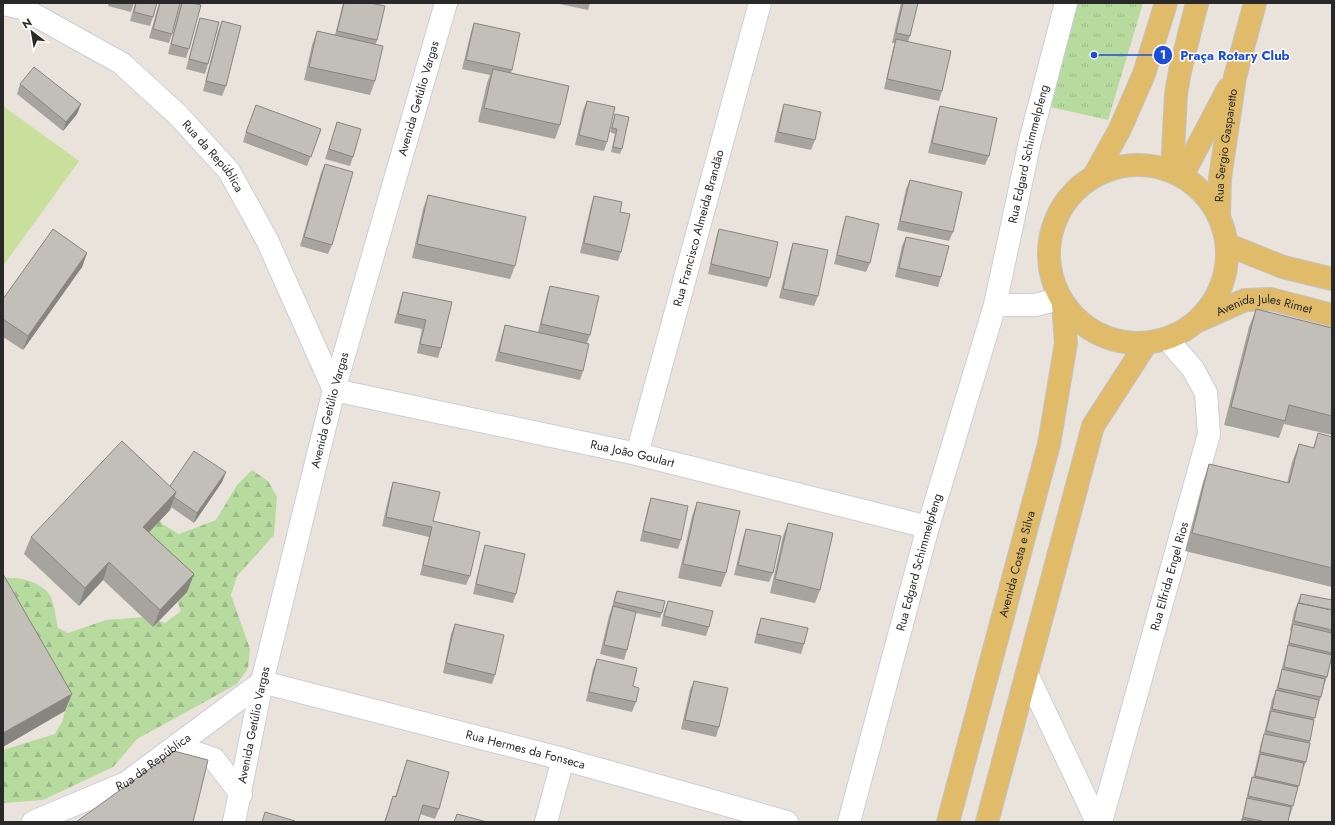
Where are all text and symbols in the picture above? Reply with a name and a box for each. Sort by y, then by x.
north arrow [12,12,52,52]
text: N [19,14,35,33]
street label: Avenida Getúlio Vargas [393,39,444,158]
callout: Praça Rotary Club [1153,43,1298,68]
text: 1 [1160,46,1166,64]
text: Praça Rotary Club [1180,46,1290,65]
street label: Rua Edgard Schimmelpfeng [1004,82,1053,225]
street label: Rua Sergio Gasparetto [1210,87,1242,202]
street label: Rua da República [178,116,248,196]
street label: Rua Francisco Almeida Brandão [669,147,729,309]
street label: Avenida Jules Rimet [1213,290,1314,321]
street label: Avenida Getúlio Vargas [306,350,354,470]
street label: Rua João Goulart [589,435,676,472]
street label: Rua Edgard Schimmelpfeng [892,491,947,633]
street label: Avenida Costa e Silva [994,509,1040,619]
street label: Rua Elfrida Engel Rios [1146,520,1193,633]
street label: Avenida Getúlio Vargas [233,664,275,785]
street label: Rua Hermes da Fonseca [464,725,587,774]
street label: Rua da República [113,729,195,795]

